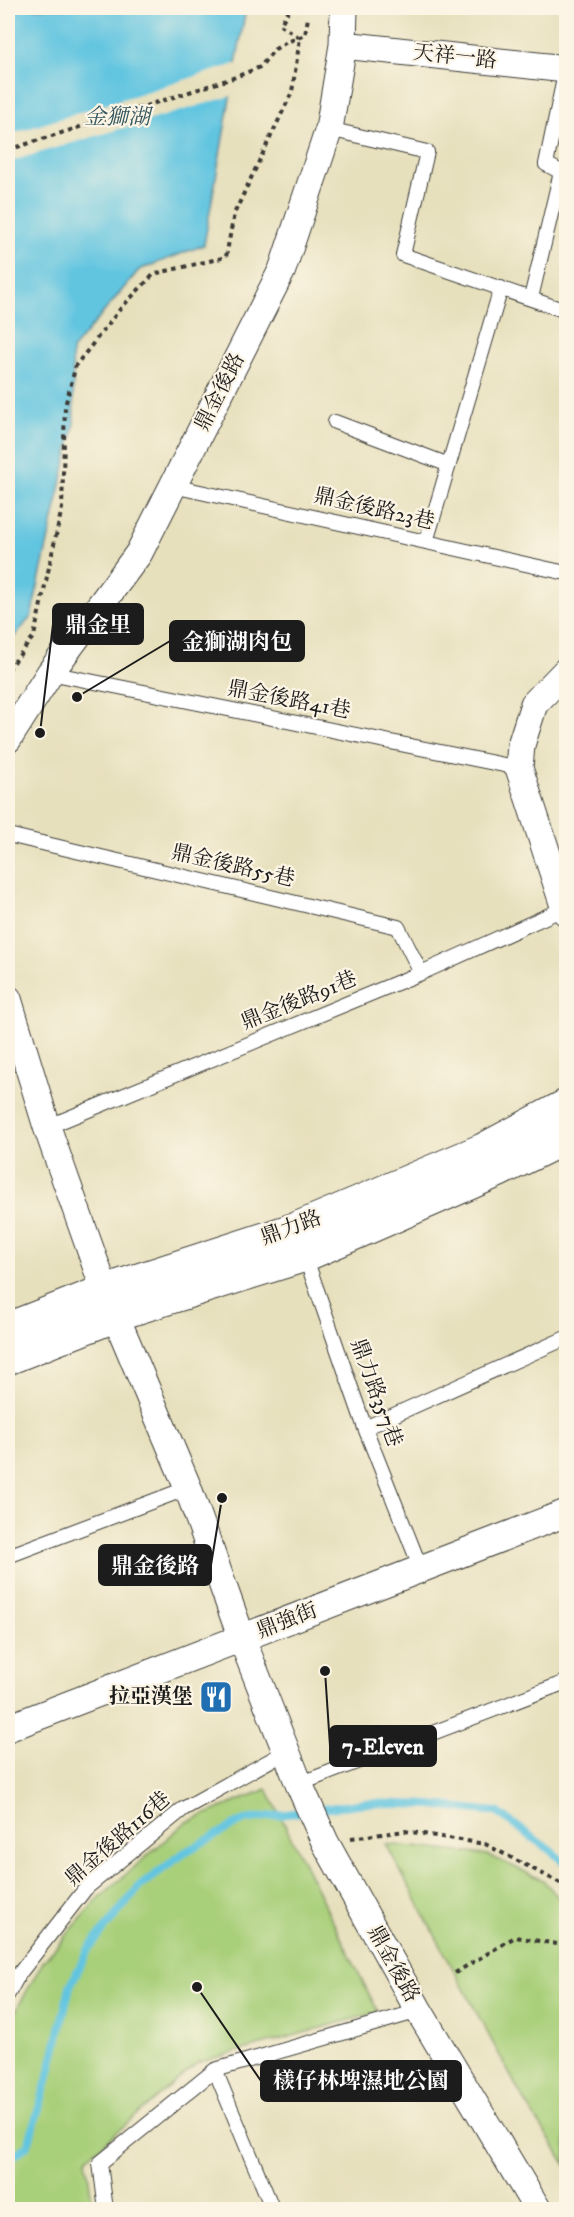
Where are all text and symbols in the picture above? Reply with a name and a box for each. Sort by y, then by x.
street label: 天祥一路 [412,40,498,74]
water label: 金獅湖 [84,104,154,131]
street label: 鼎金後路 [189,349,251,435]
street label: 鼎金後路23巷 [311,482,437,536]
callout: 鼎金里 [53,604,143,644]
text: 鼎金里 [65,612,131,639]
callout: 金獅湖肉包 [170,621,304,661]
text: 金獅湖肉包 [182,629,292,656]
street label: 鼎金後路41巷 [225,675,353,725]
street label: 鼎金後路55巷 [169,839,297,893]
street label: 鼎金後路91巷 [237,966,361,1036]
street label: 鼎力路 [257,1205,325,1251]
street label: 鼎力路357巷 [344,1335,408,1451]
callout: 鼎金後路 [99,1545,211,1585]
text: 鼎金後路 [111,1553,199,1580]
street label: 鼎強街 [253,1598,321,1644]
restaurant icon: 拉亞漢堡 [198,1679,234,1715]
place label: 拉亞漢堡 [109,1684,193,1710]
callout: 7-Eleven [330,1726,436,1766]
text: 7-Eleven [342,1734,424,1761]
street label: 鼎金後路116巷 [60,1786,176,1892]
street label: 鼎金後路 [361,1921,425,2007]
callout: 檨仔林埤濕地公園 [261,2061,461,2101]
text: 檨仔林埤濕地公園 [273,2068,449,2095]

